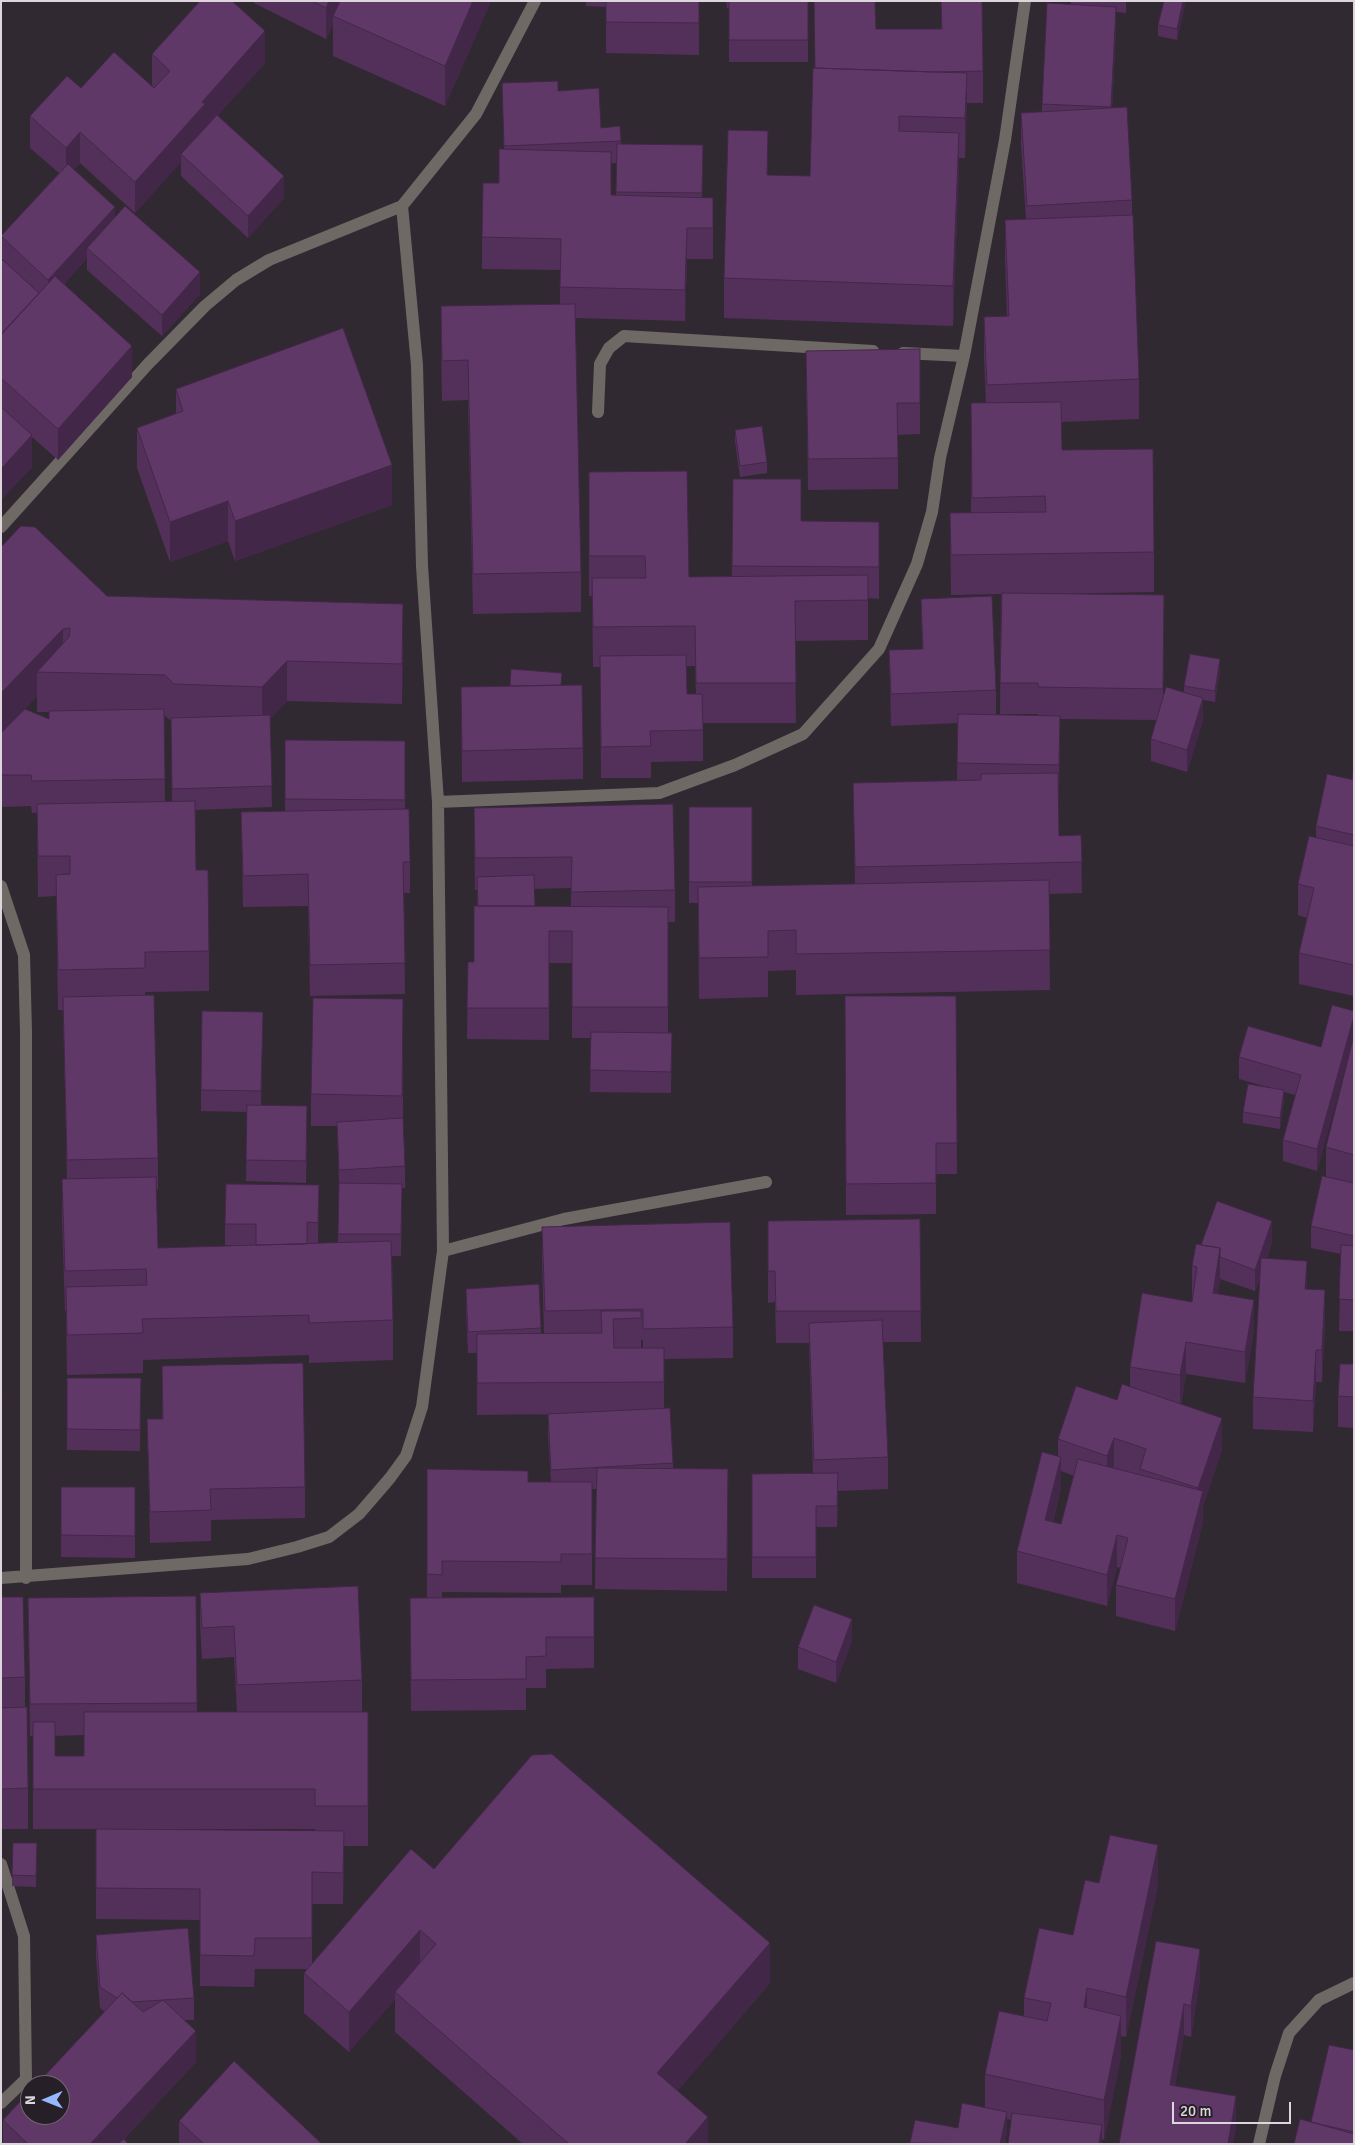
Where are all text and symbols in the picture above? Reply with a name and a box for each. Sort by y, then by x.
north arrow [20,2075,70,2125]
scale bar [1175,2092,1294,2124]
text: N [22,2095,39,2105]
text: 20 m [1180,2102,1211,2120]

